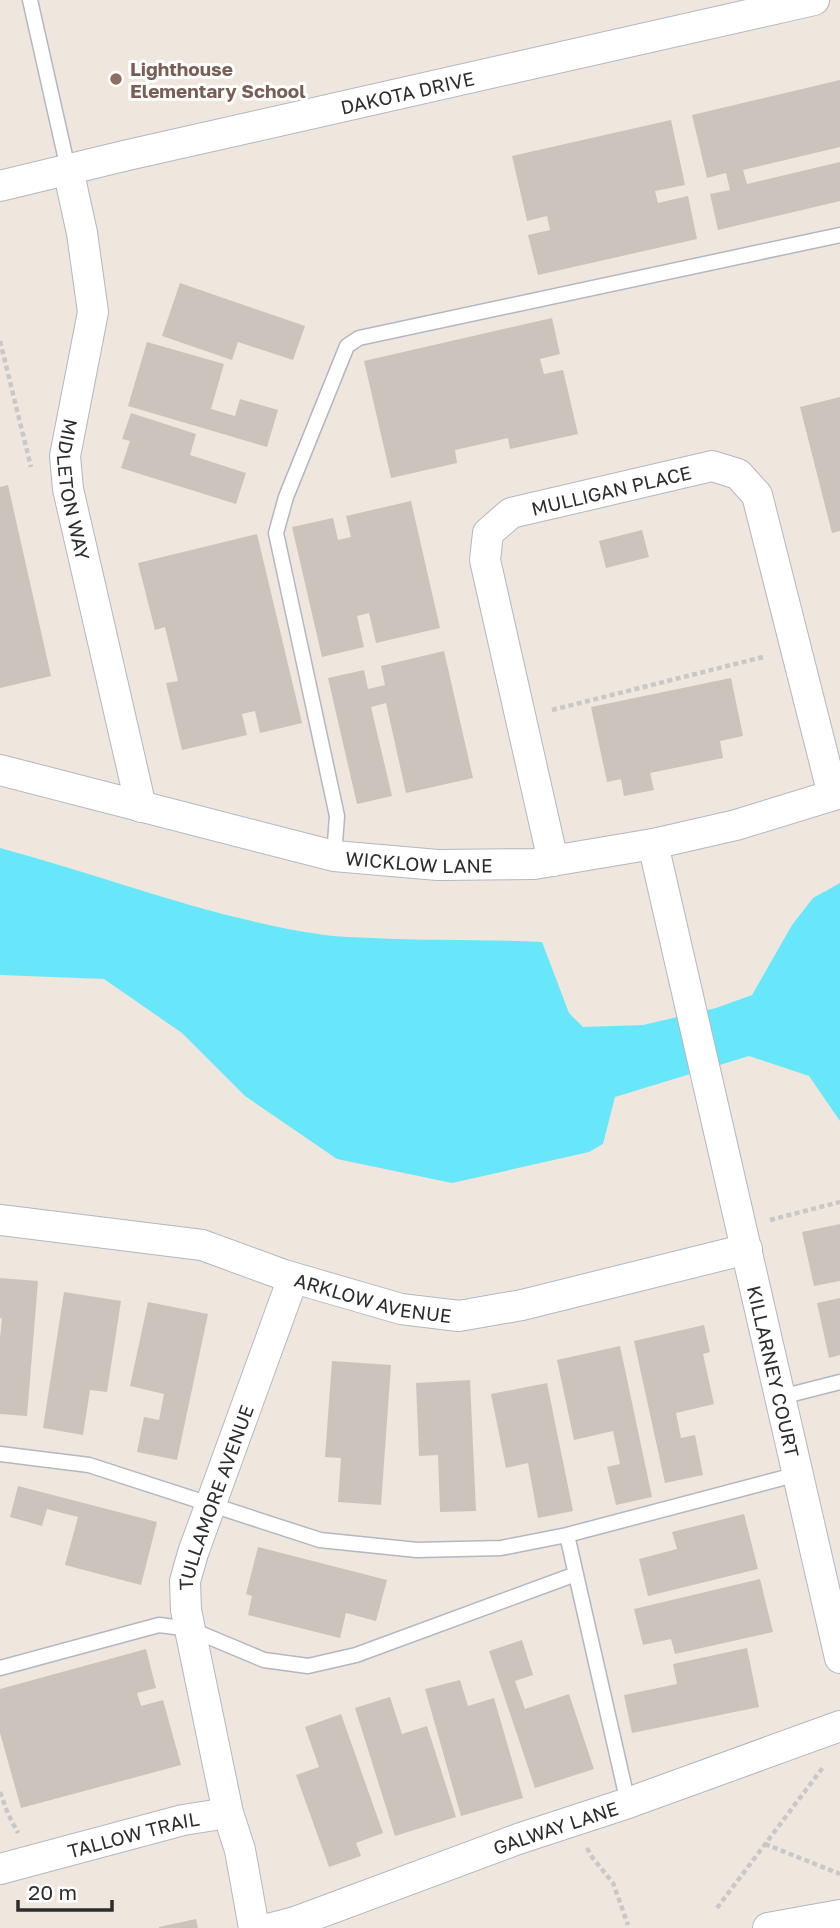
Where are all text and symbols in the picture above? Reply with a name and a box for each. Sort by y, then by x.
place label: Lighthouse Elementary School [130,57,306,102]
street label: DAKOTA DRIVE [338,66,476,118]
marker: Lighthouse Elementary School [108,71,124,87]
street label: MIDLETON WAY [53,417,95,562]
street label: MULLIGAN PLACE [529,460,693,519]
street label: WICKLOW LANE [344,846,493,877]
street label: ARKLOW AVENUE [292,1267,453,1327]
street label: KILLARNEY COURT [743,1283,805,1460]
street label: TULLAMORE AVENUE [173,1401,258,1591]
street label: GALWAY LANE [490,1796,621,1859]
street label: TALLOW TRAIL [65,1806,201,1862]
scale bar [18,1868,112,1912]
text: 20 m [28,1879,77,1905]

